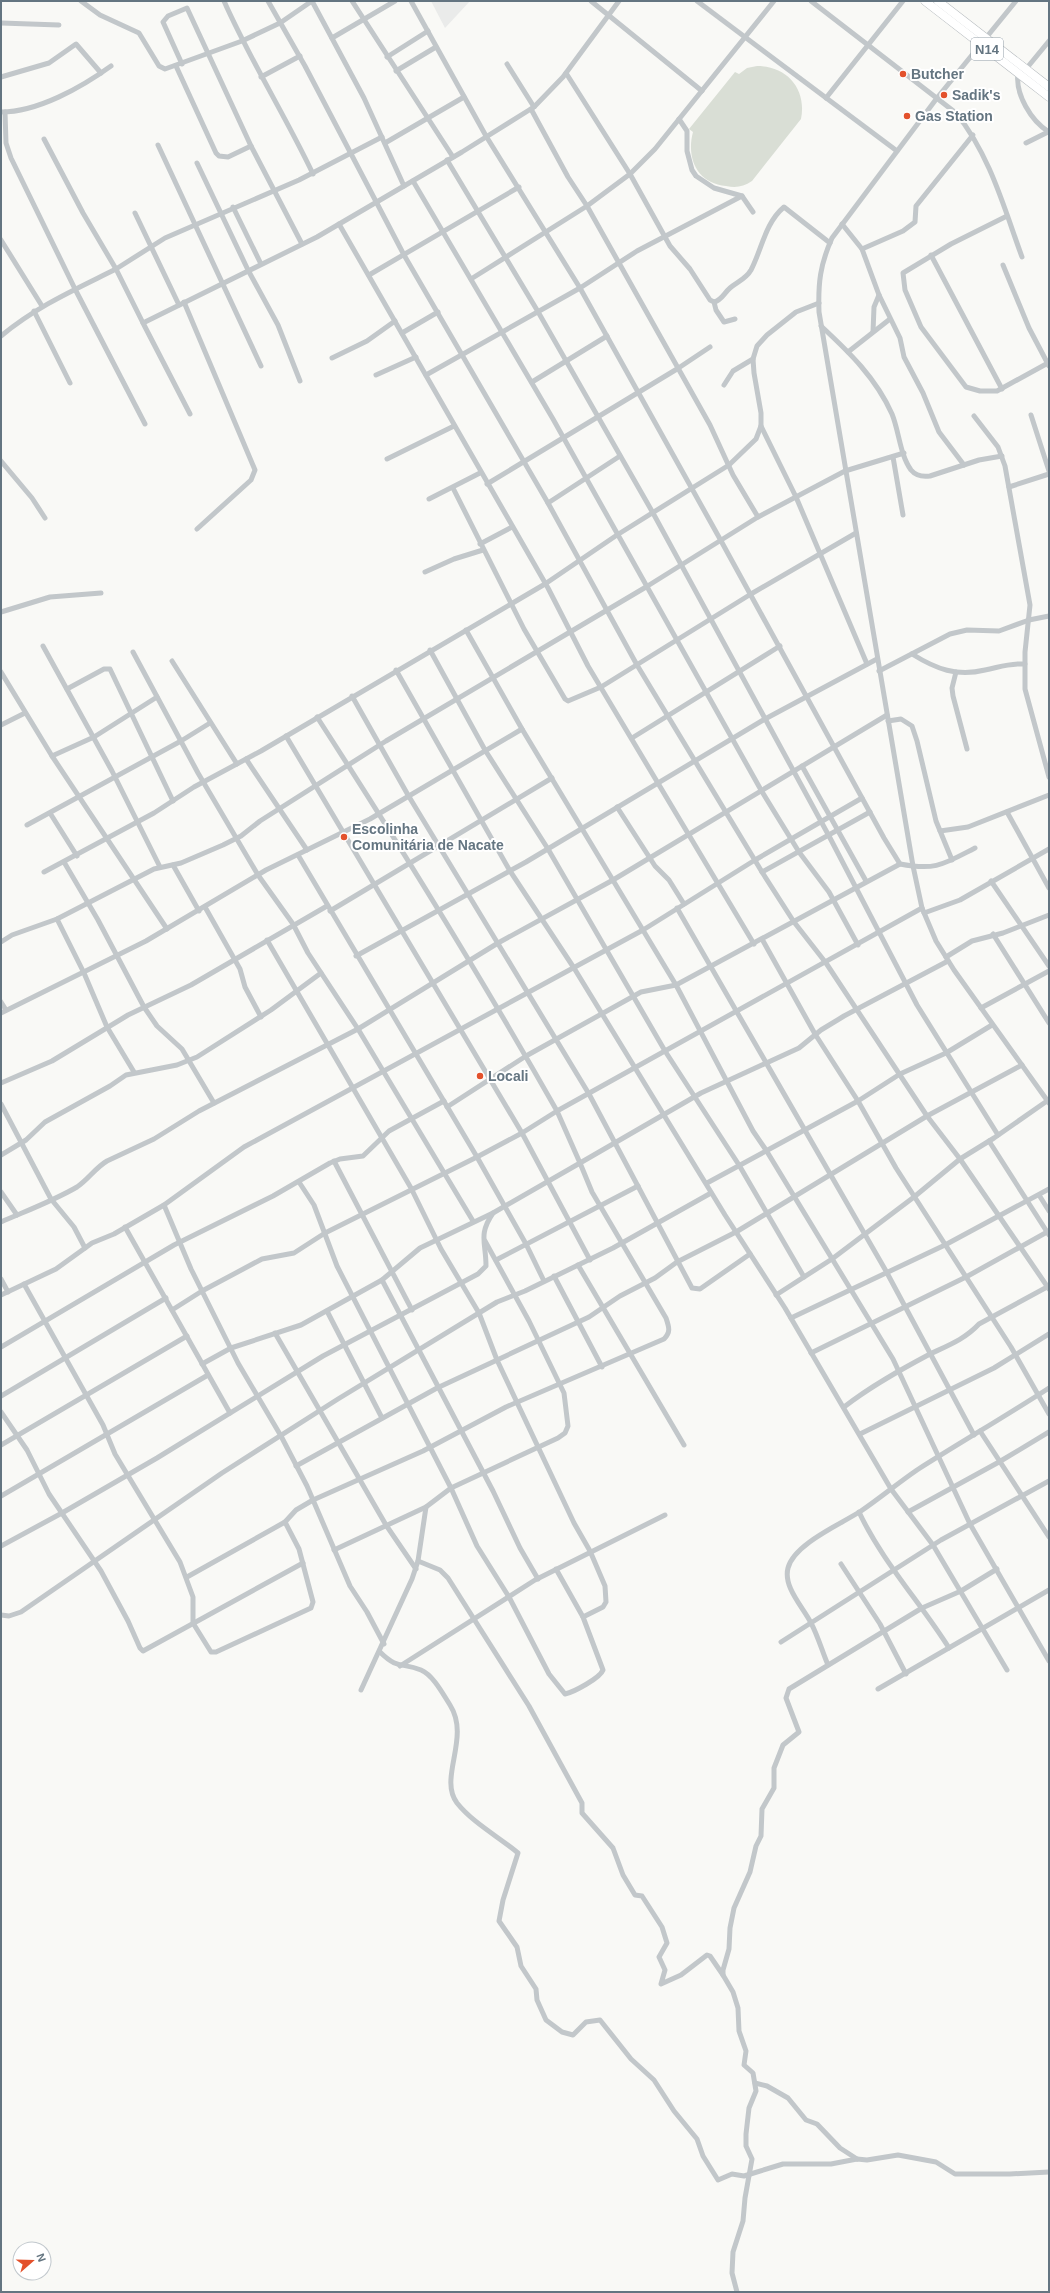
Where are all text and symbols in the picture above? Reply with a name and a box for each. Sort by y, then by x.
road number: N14 [971,38,1003,60]
place label: Butcher [911,66,964,82]
marker: Butcher [898,69,908,79]
place label: Sadik's [952,87,1001,103]
marker: Sadik's [939,90,949,100]
place label: Gas Station [915,108,993,124]
marker: Gas Station [902,111,912,121]
place label: Escolinha Comunitária de Nacate [352,821,504,853]
marker: Escolinha Comunitária de Nacate [339,832,349,842]
place label: Locali [488,1068,528,1084]
marker: Locali [475,1071,485,1081]
north arrow [12,2241,52,2281]
text: N [34,2252,48,2263]

